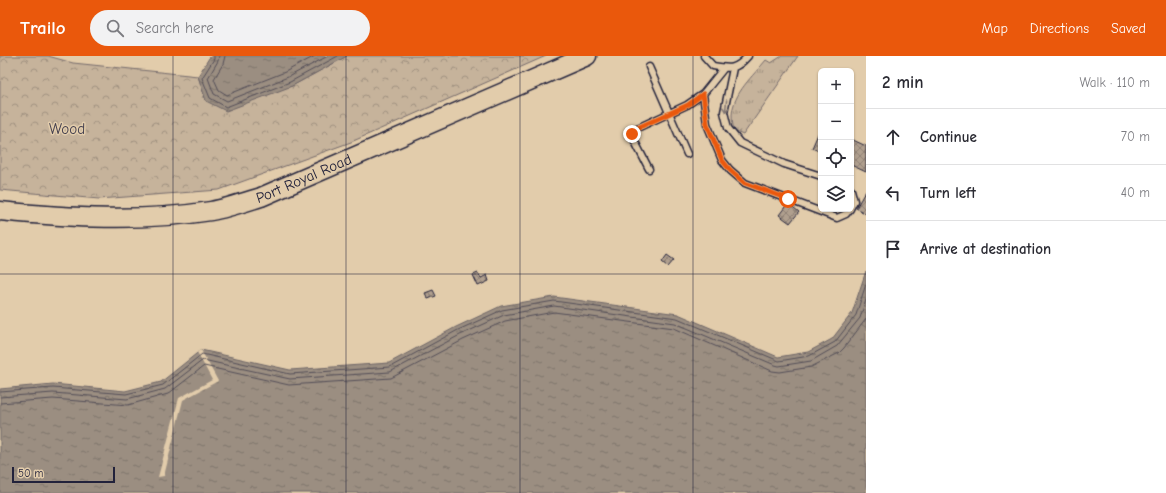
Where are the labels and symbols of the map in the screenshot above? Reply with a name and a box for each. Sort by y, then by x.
one-way arrow [722,99,729,112]
park label: Wood [49,120,85,138]
route end [623,125,641,143]
street label: Port Royal Road [254,150,354,207]
route start [779,190,797,208]
scale bar [12,465,115,484]

